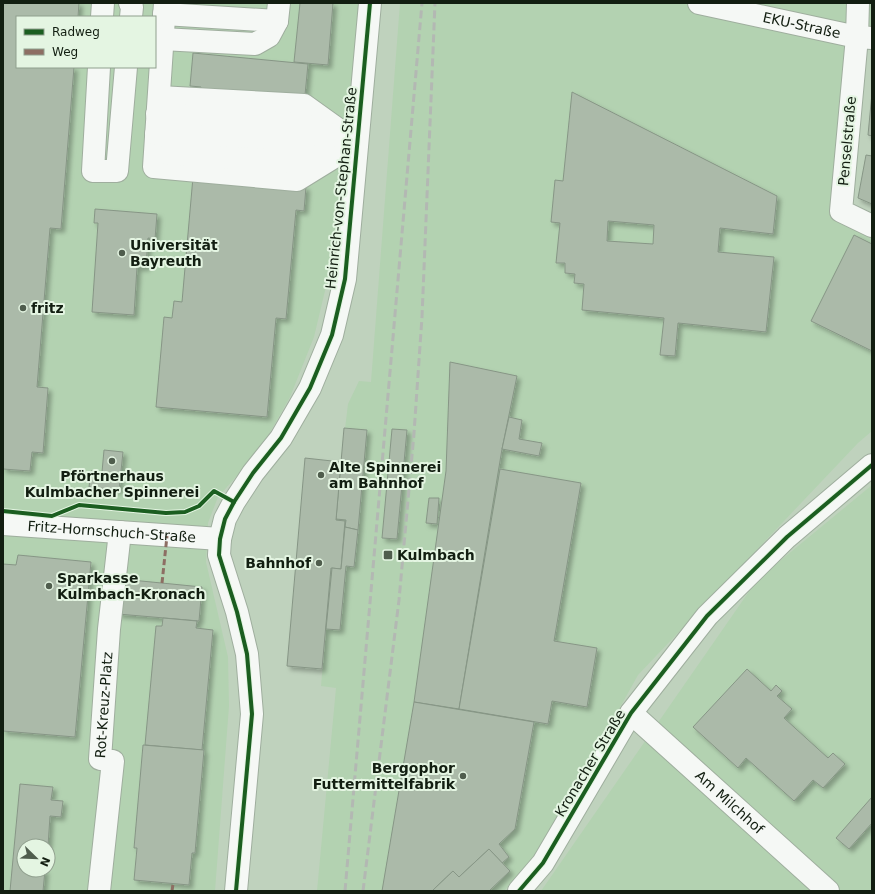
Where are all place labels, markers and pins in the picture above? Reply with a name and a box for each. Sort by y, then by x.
place label: Universität Bayreuth [130,237,218,269]
marker: Universität Bayreuth [117,248,127,258]
place label: fritz [31,300,64,316]
marker: fritz [18,303,28,313]
marker: Pförtnerhaus Kulmbacher Spinnerei [107,456,117,466]
place label: Alte Spinnerei am Bahnhof [329,459,441,491]
place label: Pförtnerhaus Kulmbacher Spinnerei [25,468,199,500]
marker: Alte Spinnerei am Bahnhof [316,470,326,480]
place label: Kulmbach [397,547,475,563]
marker: Kulmbach [382,549,394,561]
place label: Bahnhof [245,555,312,571]
marker: Bahnhof [314,558,324,568]
place label: Sparkasse Kulmbach-Kronach [57,570,206,602]
marker: Sparkasse Kulmbach-Kronach [44,581,54,591]
place label: Bergophor Futtermittelfabrik [313,760,456,792]
marker: Bergophor Futtermittelfabrik [458,771,468,781]

